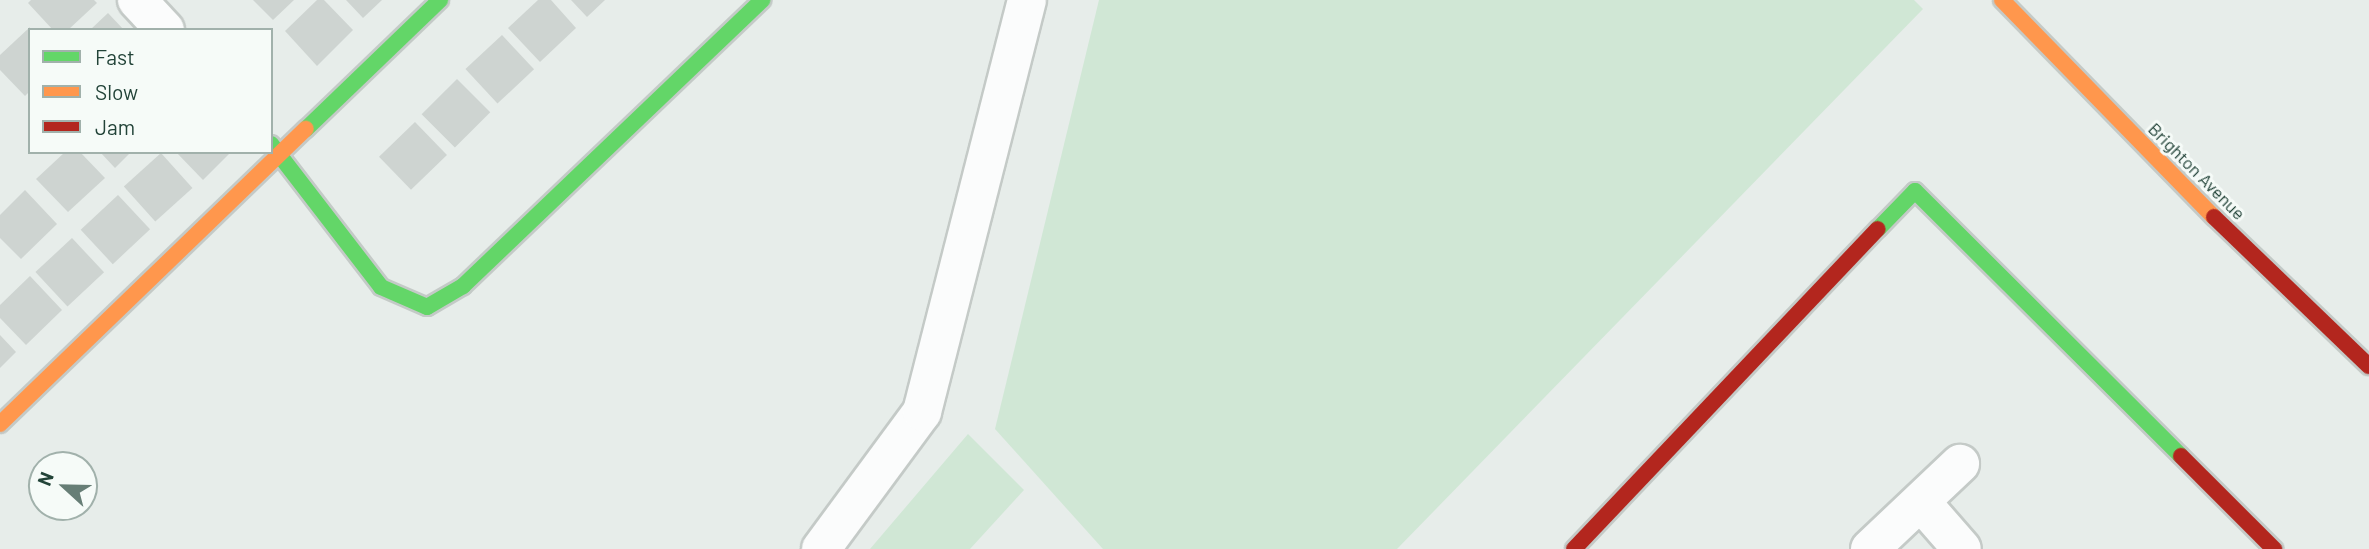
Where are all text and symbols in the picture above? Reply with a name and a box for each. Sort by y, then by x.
legend [28,28,273,154]
text: Fast [95,44,135,69]
text: Slow [95,79,138,104]
text: Jam [95,114,135,139]
street label: Brighton Avenue [2144,118,2250,224]
north arrow [28,451,98,521]
text: N [32,469,58,489]

